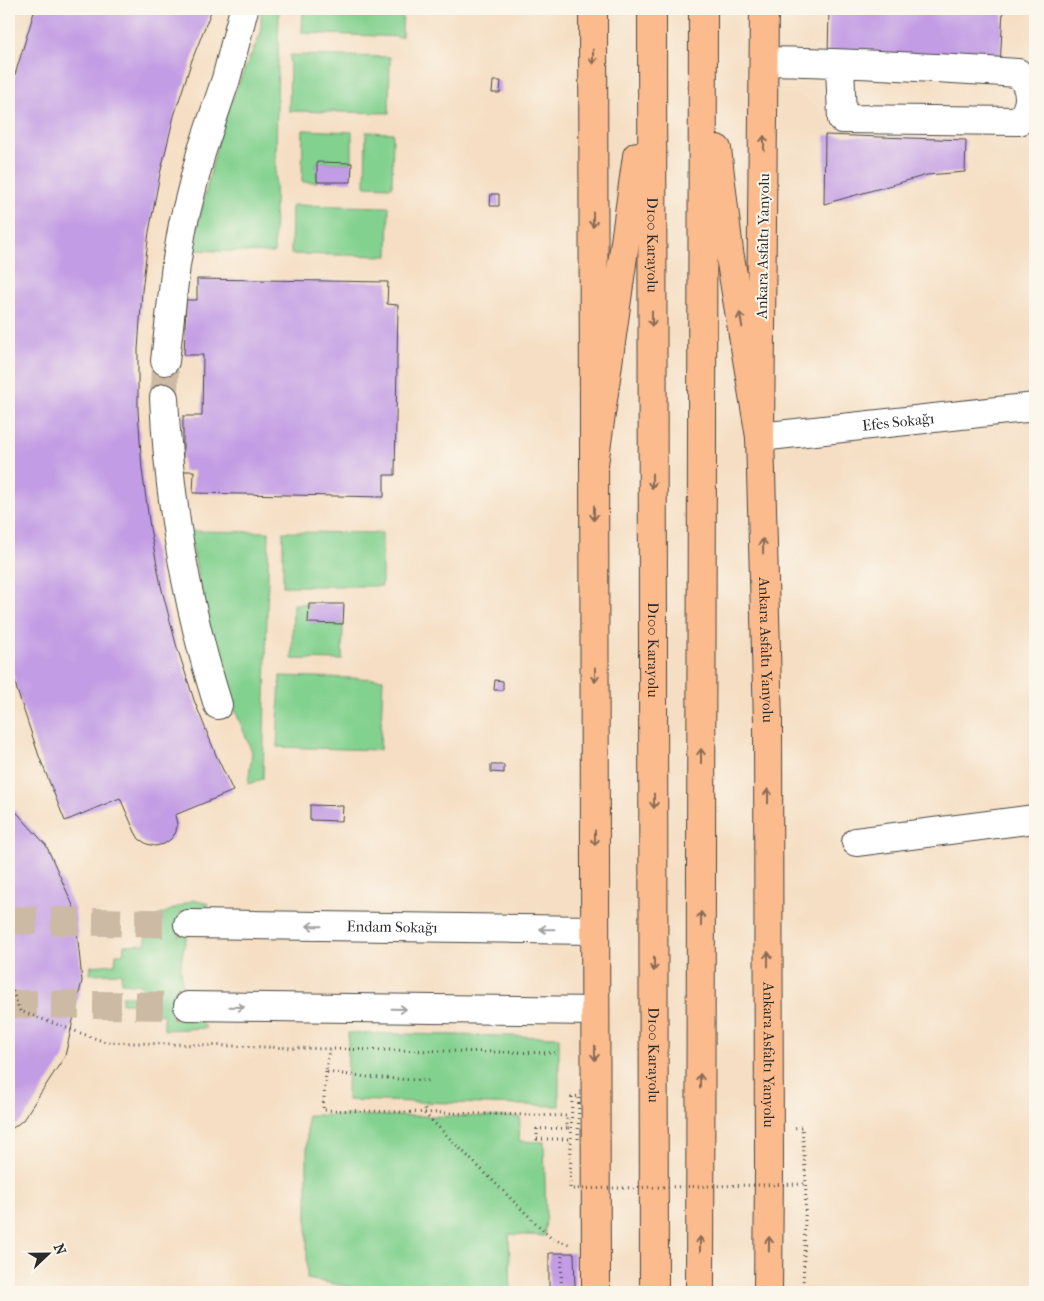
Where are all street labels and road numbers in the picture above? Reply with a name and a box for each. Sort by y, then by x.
street label: Ankara Asfaltı Yanyolu [753,173,773,320]
street label: D100 Karayolu [643,197,661,293]
street label: Efes Sokağı [861,409,936,435]
street label: Ankara Asfaltı Yanyolu [755,576,777,724]
street label: D100 Karayolu [644,602,662,698]
street label: Endam Sokağı [346,917,438,937]
street label: Ankara Asfaltı Yanyolu [760,981,778,1128]
street label: D100 Karayolu [645,1007,663,1103]

